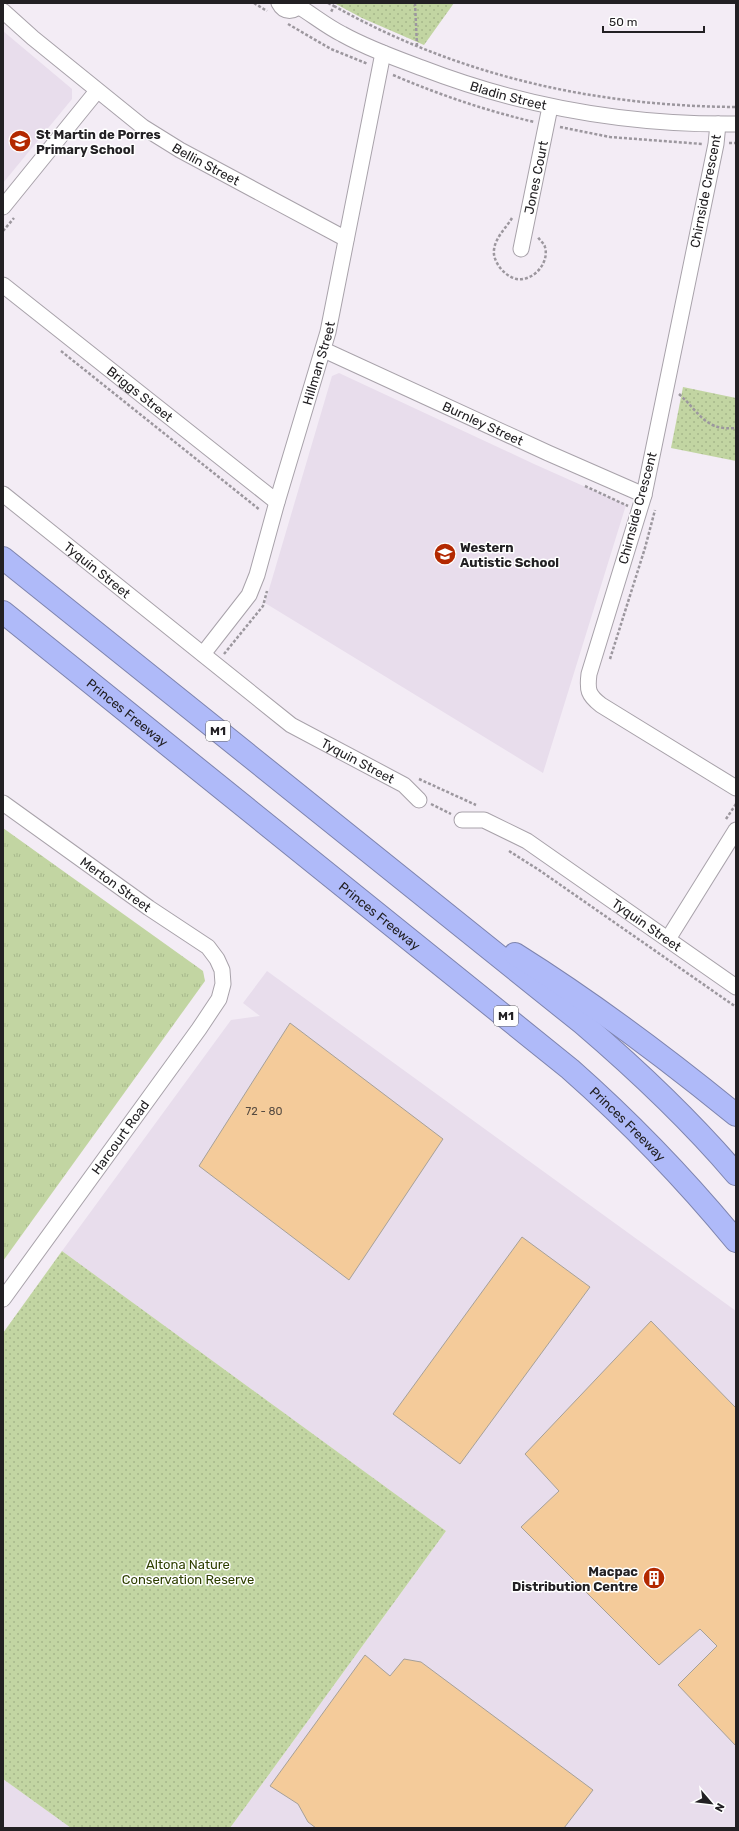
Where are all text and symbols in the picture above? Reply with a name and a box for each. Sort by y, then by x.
scale bar [603,8,704,34]
text: 50 m [609,15,637,29]
street label: Bladin Street [468,78,548,113]
place label: St Martin de Porres Primary School [36,127,161,157]
school or university icon: St Martin de Porres Primary School [7,128,33,154]
street label: Chirnside Crescent [687,133,724,249]
street label: Jones Court [521,139,551,216]
street label: Bellin Street [169,140,242,189]
street label: Hillman Street [300,320,338,407]
street label: Briggs Street [104,363,176,425]
street label: Burnley Street [440,399,526,449]
street label: Chirnside Crescent [615,451,660,566]
street label: Tyquin Street [61,539,133,601]
place label: Western Autistic School [460,540,559,570]
school or university icon: Western Autistic School [432,541,458,567]
street label: Princes Freeway [84,676,171,750]
road number: M1 [206,721,230,741]
street label: Tyquin Street [318,735,397,787]
street label: Merton Street [77,854,154,915]
street label: Princes Freeway [336,879,423,953]
street label: Tyquin Street [609,896,684,954]
road number: M1 [494,1006,518,1026]
street label: Princes Freeway [587,1084,668,1164]
street label: Harcourt Road [89,1097,152,1177]
house number: 72 - 80 [246,1105,282,1118]
park label: Altona Nature Conservation Reserve [122,1557,254,1587]
place label: Macpac Distribution Centre [512,1564,638,1594]
building icon: Macpac Distribution Centre [641,1565,667,1591]
north arrow [691,1783,731,1823]
text: N [712,1801,727,1814]

